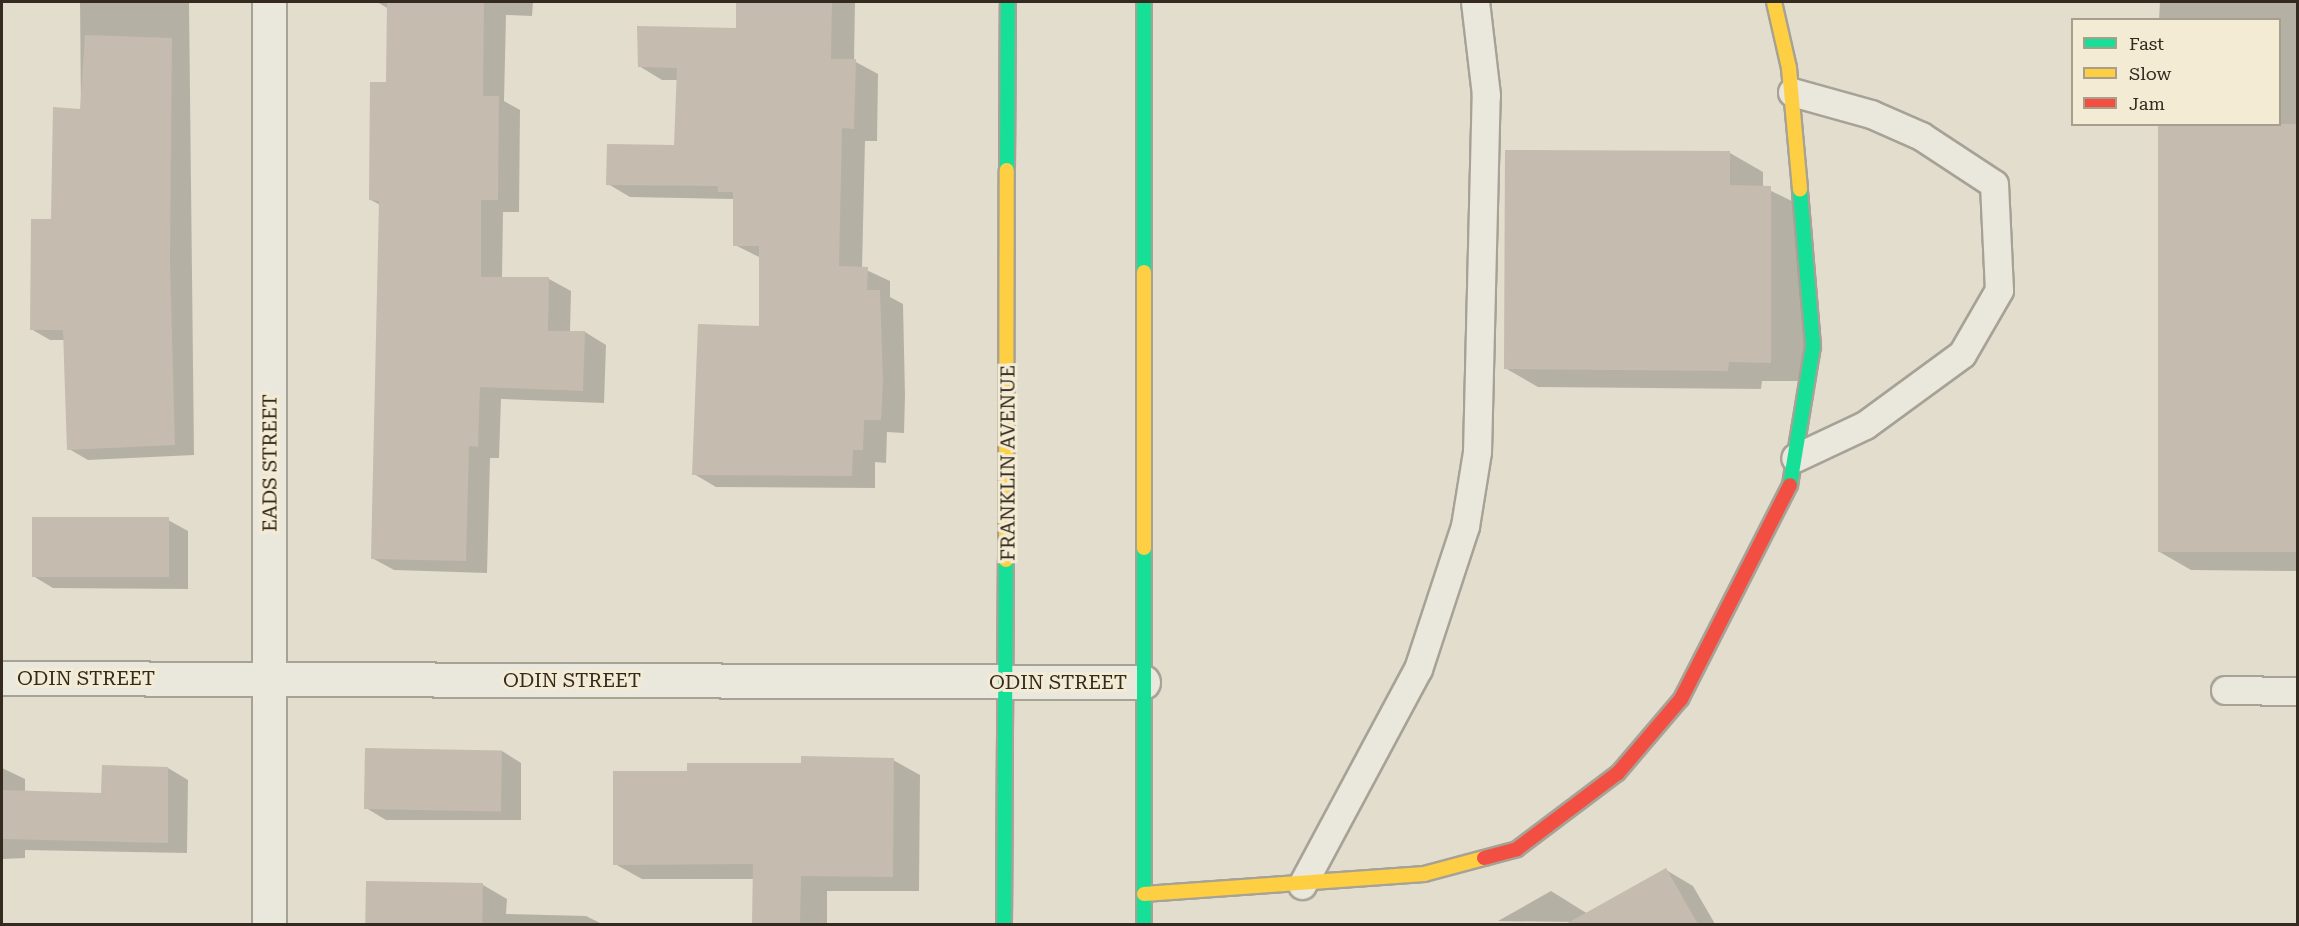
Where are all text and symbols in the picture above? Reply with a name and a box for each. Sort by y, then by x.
legend [2071,18,2281,126]
text: Fast [2129,33,2164,54]
text: Slow [2129,63,2171,84]
text: Jam [2129,93,2165,114]
street label: FRANKLIN AVENUE [996,365,1020,561]
street label: EADS STREET [258,394,282,532]
street label: ODIN STREET [17,666,155,690]
street label: ODIN STREET [503,668,641,692]
street label: ODIN STREET [989,670,1127,694]

